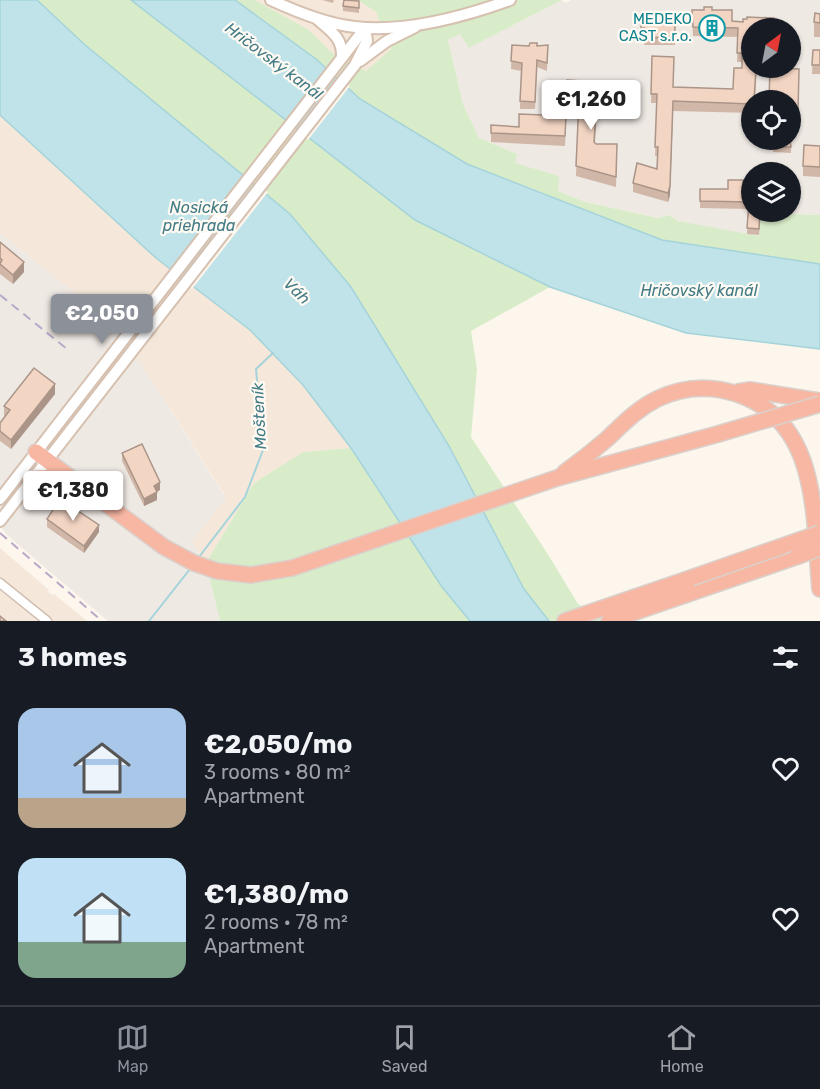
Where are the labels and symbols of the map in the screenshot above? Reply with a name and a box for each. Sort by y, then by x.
place label: MEDEKO CAST s.r.o. [619,10,692,45]
building icon: MEDEKO CAST s.r.o. [697,13,727,43]
water label: Hričovský kanál [222,18,327,104]
north arrow [741,18,801,78]
pin: €1,260 [542,80,640,131]
water label: Nosická priehrada [162,198,235,235]
water label: Váh [280,274,314,308]
water label: Hričovský kanál [640,281,759,300]
pin: €2,050 [53,294,151,345]
water label: Mošteník [248,381,270,450]
pin: €1,380 [24,471,122,522]

